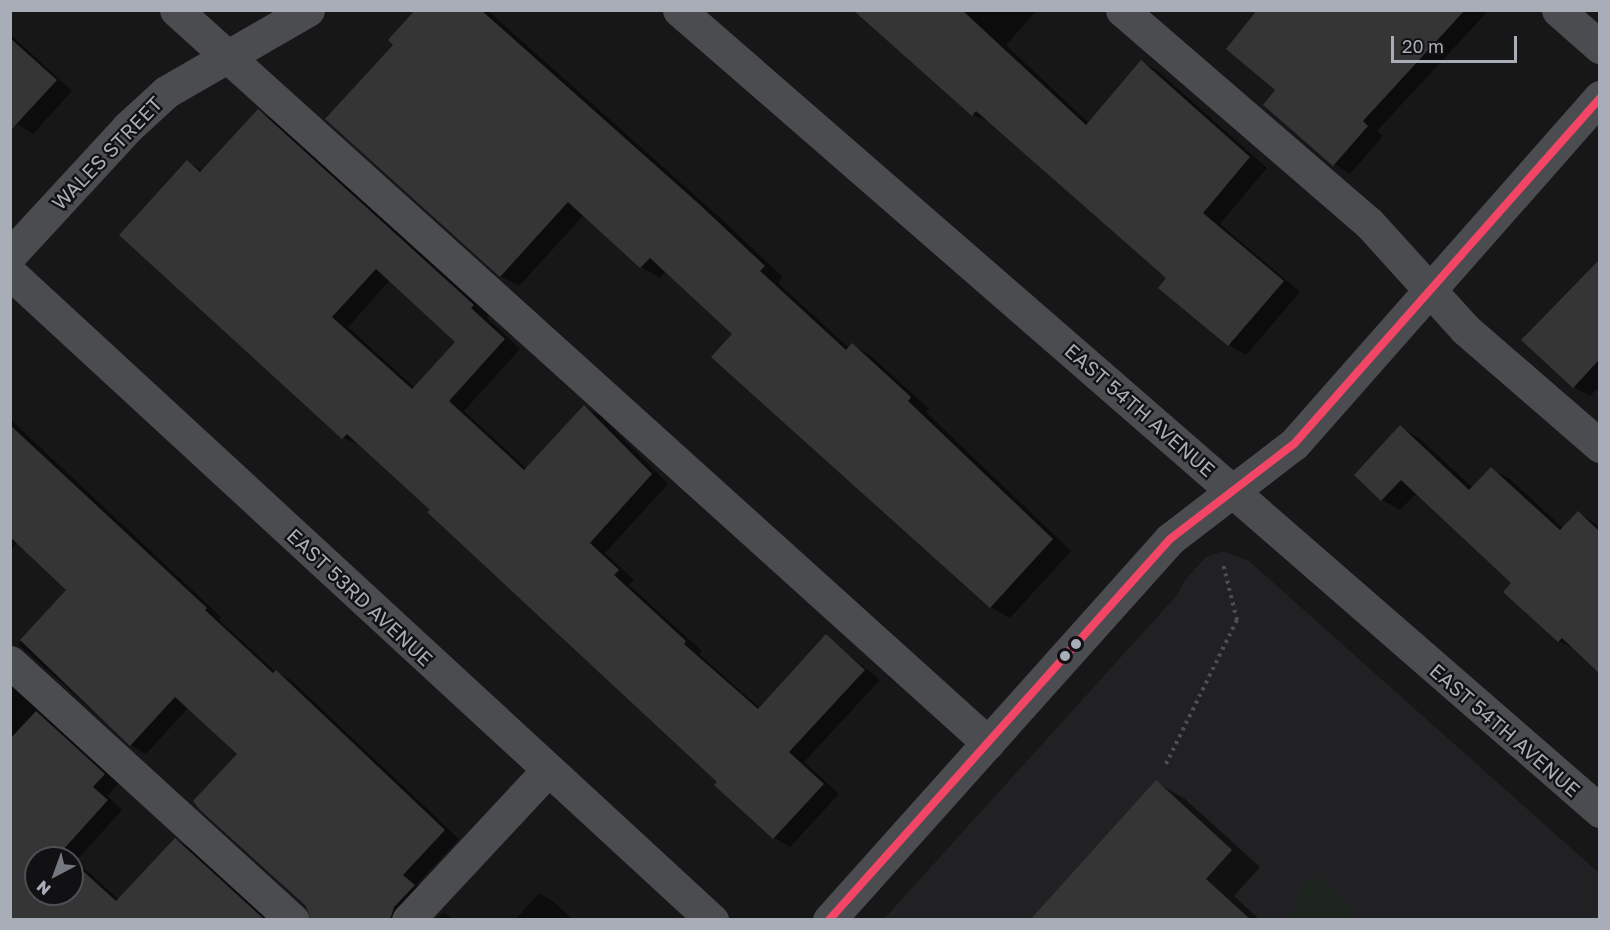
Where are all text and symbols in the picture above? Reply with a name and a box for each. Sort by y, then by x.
scale bar [1394,24,1520,62]
text: 20 m [1402,35,1444,57]
street label: WALES STREET [47,91,167,215]
street label: EAST 54TH AVENUE [1060,338,1220,482]
street label: EAST 53RD AVENUE [282,523,438,671]
unlabelled marker [1070,638,1082,650]
unlabelled marker [1059,650,1071,662]
street label: EAST 54TH AVENUE [1425,658,1585,802]
north arrow [24,846,84,906]
text: N [32,877,55,900]

